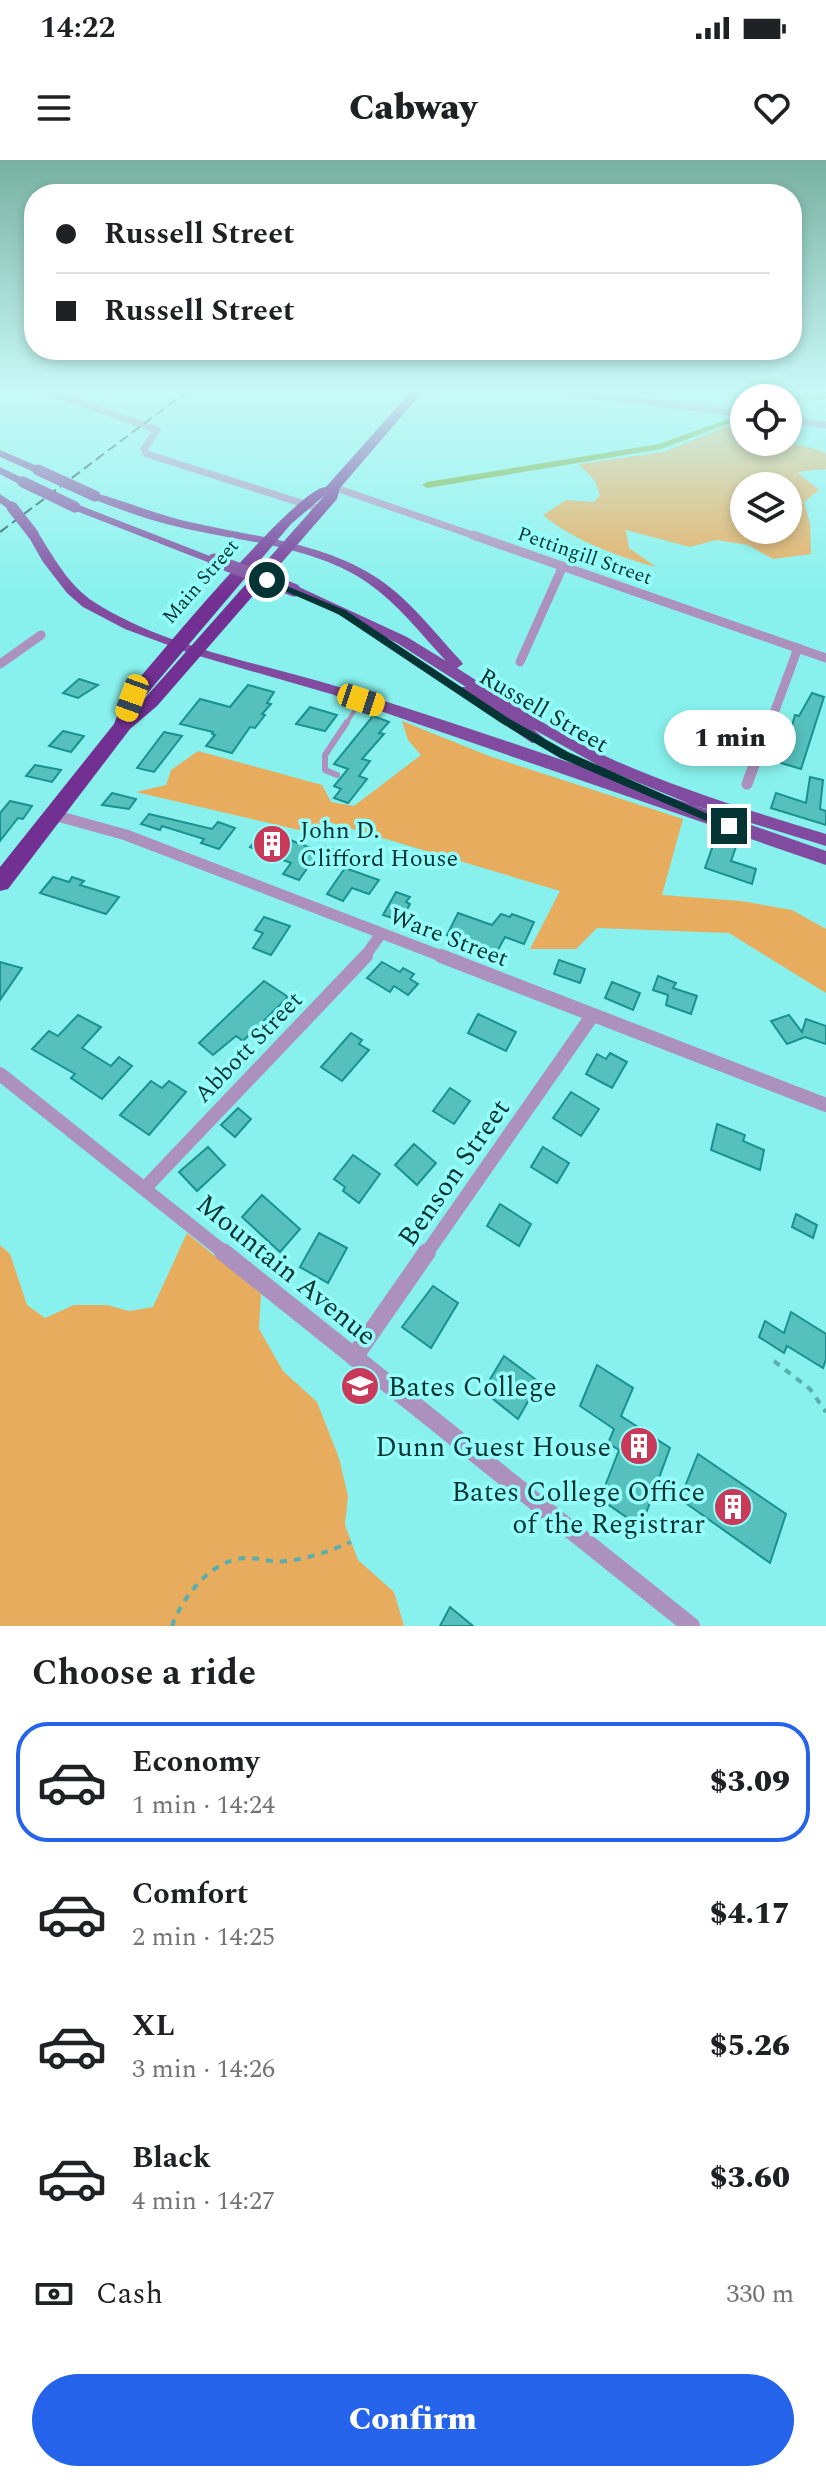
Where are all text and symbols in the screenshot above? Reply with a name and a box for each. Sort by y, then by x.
text: 14:22 [40,5,115,51]
text: Cabway [349,81,477,136]
icon: menu [32,86,76,130]
icon: heart [750,86,794,130]
text: Russell Street [104,211,295,257]
text: Russell Street [104,288,295,334]
map controls [730,384,802,544]
button: locate [730,384,802,456]
button: layers [730,472,802,544]
street label: Pettingill Street [513,519,656,593]
street label: Main Street [155,532,246,631]
route start [249,562,285,598]
street label: Russell Street [472,659,615,763]
car [113,671,151,725]
car [334,681,388,719]
callout: 1 min [663,710,795,766]
text: 1 min [694,718,766,758]
route end [711,808,747,844]
place label: John D. Clifford House [300,813,458,877]
building icon: John D. Clifford House [251,823,293,865]
street label: Ware Street [384,899,513,977]
street label: Abbott Street [186,984,311,1112]
street label: Benson Street [387,1090,521,1256]
street label: Mountain Avenue [186,1184,386,1357]
school or university icon: Bates College [339,1365,381,1407]
place label: Bates College [388,1366,557,1409]
building icon: Dunn Guest House [618,1425,660,1467]
place label: Dunn Guest House [375,1426,611,1469]
place label: Bates College Office of the Registrar [452,1471,705,1546]
building icon: Bates College Office of the Registrar [712,1486,754,1528]
text: Choose a ride [32,1646,256,1701]
text: Economy [132,1739,259,1785]
icon: car [36,1746,108,1818]
text: $3.09 [710,1759,790,1805]
text: 1 min · 14:24 [132,1785,275,1825]
text: Comfort [132,1871,248,1917]
icon: car [36,1878,108,1950]
text: $4.17 [710,1891,790,1937]
text: 2 min · 14:25 [132,1917,275,1957]
text: XL [132,2003,175,2049]
icon: car [36,2010,108,2082]
text: $5.26 [710,2023,790,2069]
text: 3 min · 14:26 [132,2049,275,2089]
text: Black [132,2135,211,2181]
icon: car [36,2142,108,2214]
text: $3.60 [710,2155,790,2201]
text: 4 min · 14:27 [132,2181,275,2221]
text: Cash [96,2271,163,2317]
icon: cash [32,2272,76,2316]
text: 330 m [726,2274,794,2314]
button: Confirm [32,2374,794,2466]

